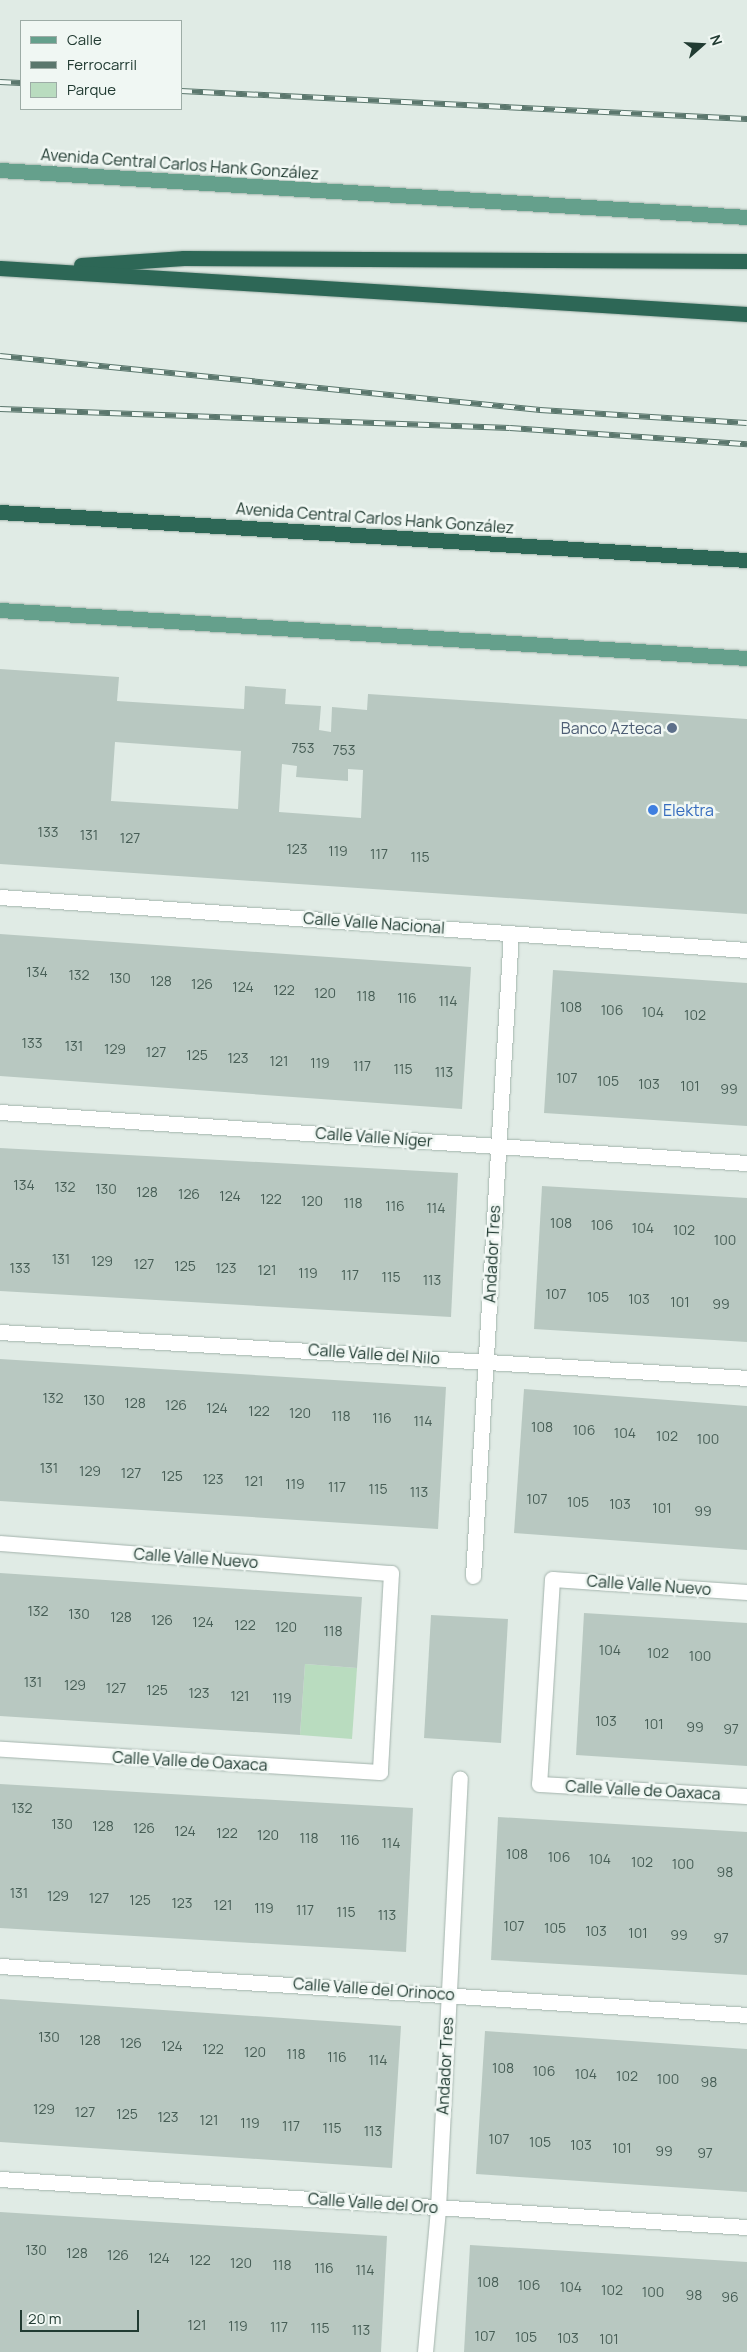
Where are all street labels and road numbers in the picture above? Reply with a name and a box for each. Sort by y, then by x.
street label: Avenida Central Carlos Hank González [40,145,320,183]
street label: Avenida Central Carlos Hank González [235,499,515,537]
street label: Calle Valle Nacional [303,908,445,938]
street label: Calle Valle Níger [315,1123,433,1151]
street label: Andador Tres [480,1205,504,1303]
street label: Calle Valle del Nilo [308,1340,440,1368]
street label: Calle Valle Nuevo [133,1544,259,1572]
street label: Calle Valle Nuevo [586,1571,712,1599]
street label: Calle Valle de Oaxaca [112,1747,268,1775]
street label: Calle Valle de Oaxaca [565,1776,721,1804]
street label: Calle Valle del Orinoco [293,1974,455,2004]
street label: Andador Tres [433,2017,457,2115]
street label: Calle Valle del Oro [307,2189,439,2217]

